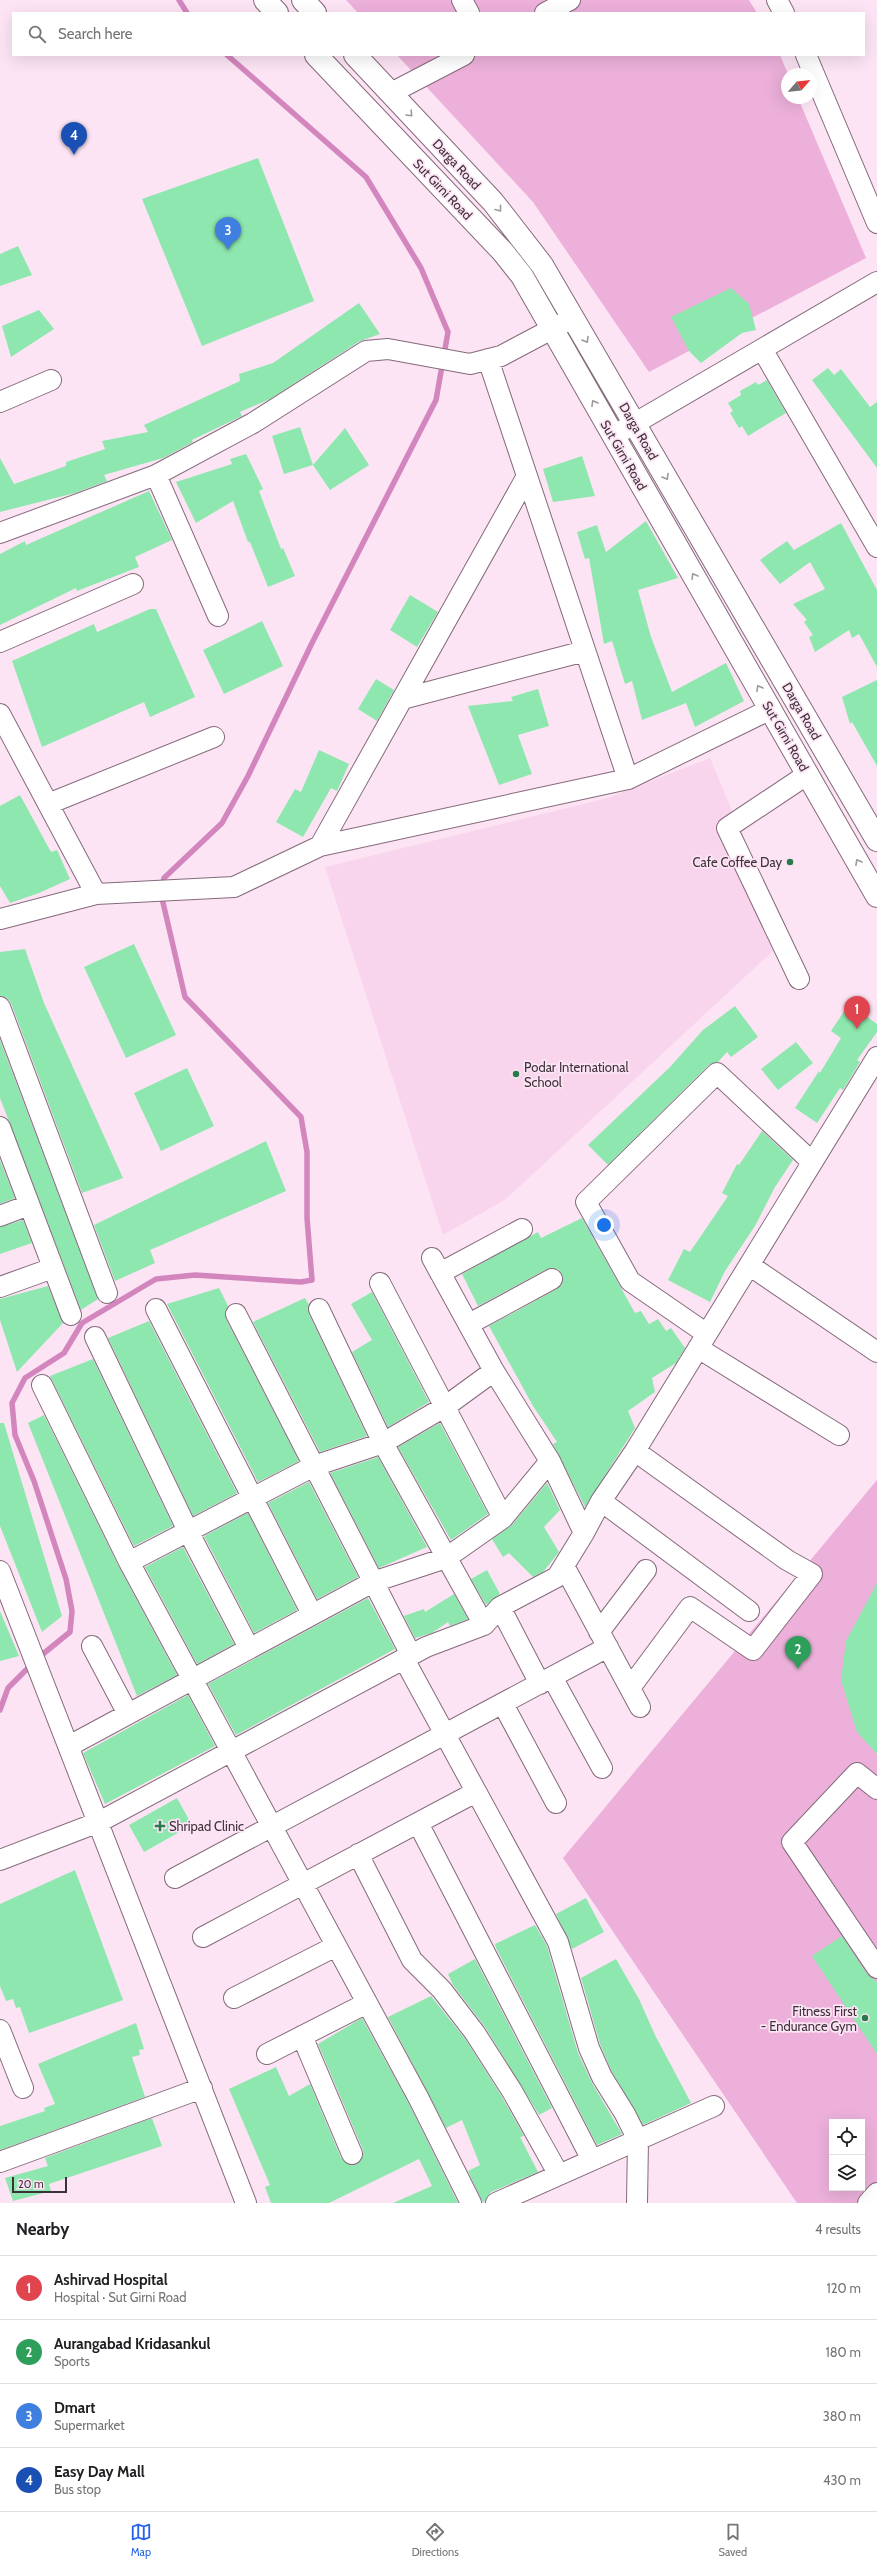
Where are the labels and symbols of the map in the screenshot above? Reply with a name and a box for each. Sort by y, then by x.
north arrow [781,68,817,104]
one-way arrow [406,109,413,117]
pin: 4 [61,122,87,155]
street label: Darga Road [430,135,484,193]
street label: Sut Girni Road [410,155,476,223]
one-way arrow [494,205,501,212]
pin: 3 [215,217,241,250]
one-way arrow [582,336,589,344]
one-way arrow [591,400,598,407]
street label: Darga Road [616,400,662,462]
street label: Sut Girni Road [597,417,651,493]
one-way arrow [661,473,668,480]
one-way arrow [691,573,698,580]
street label: Darga Road [779,680,825,742]
one-way arrow [756,685,763,692]
street label: Sut Girni Road [759,698,813,774]
place label: Cafe Coffee Day [693,854,782,870]
marker: Cafe Coffee Day [785,857,795,867]
one-way arrow [855,859,862,866]
pin: 1 [844,996,870,1029]
place label: Podar International School [524,1059,629,1090]
marker: Podar International School [511,1069,521,1079]
your location [594,1215,614,1235]
pin: 2 [785,1636,811,1669]
place label: Shripad Clinic [169,1818,244,1834]
marker: Shripad Clinic [154,1820,166,1832]
place label: Fitness First - Endurance Gym [761,2003,858,2034]
marker: Fitness First - Endurance Gym [860,2013,870,2023]
scale bar [12,2175,67,2194]

